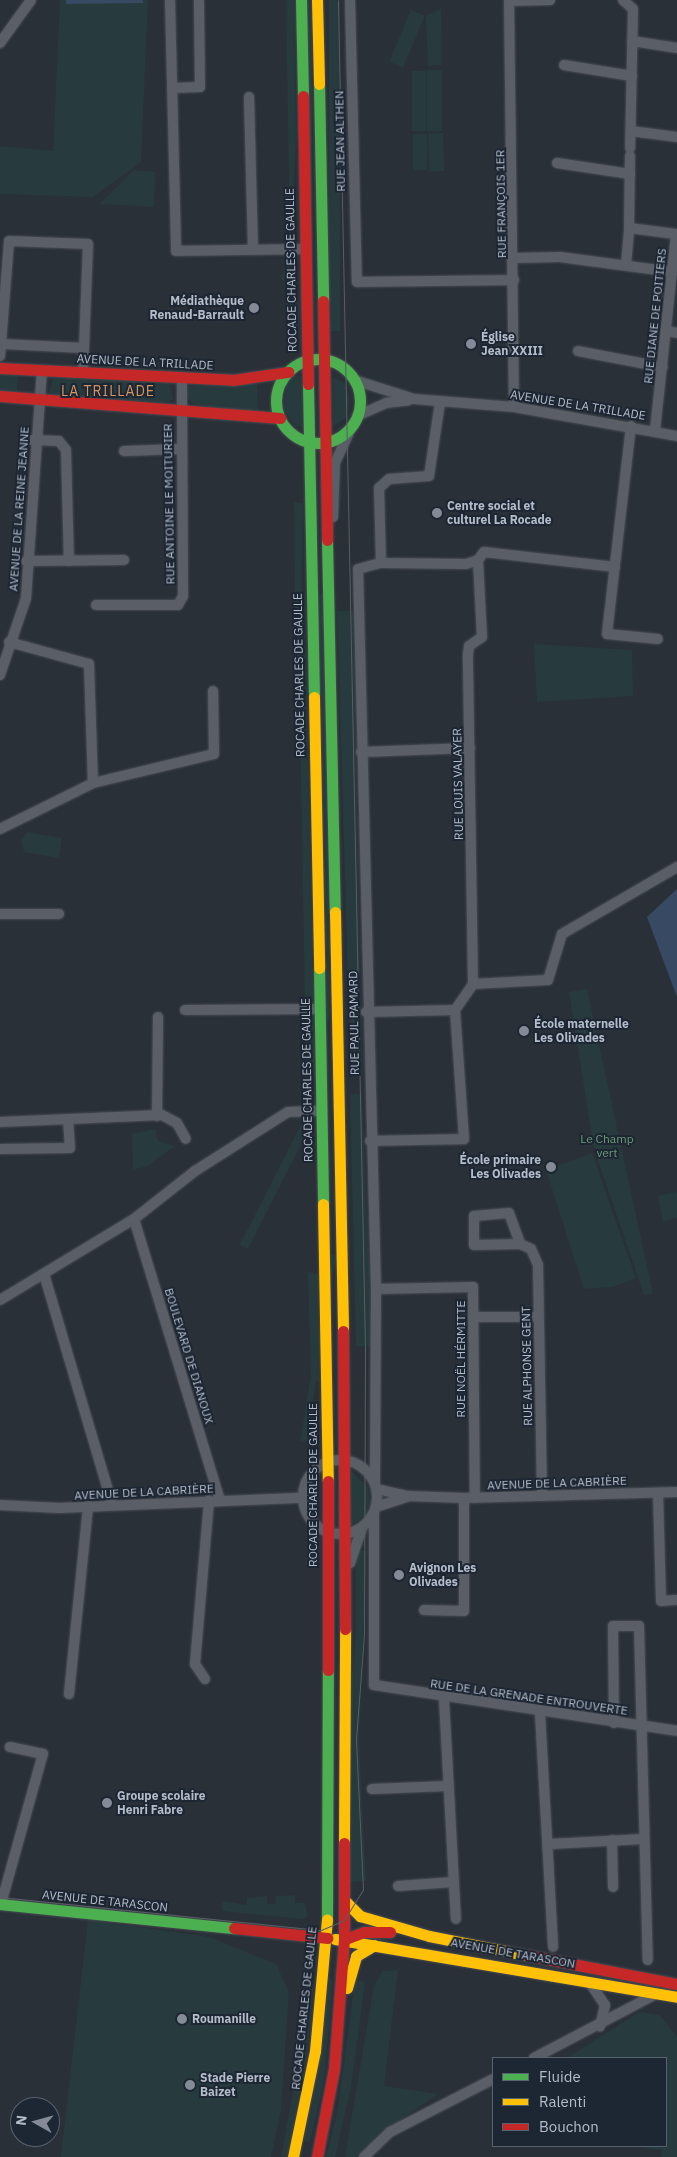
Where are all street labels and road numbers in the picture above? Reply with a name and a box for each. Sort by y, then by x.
street label: RUE JEAN ALTHEN [332,90,348,192]
street label: RUE FRANÇOIS 1ER [493,150,509,258]
street label: ROCADE CHARLES DE GAULLE [282,188,300,352]
street label: RUE DIANE DE POITIERS [641,248,669,384]
street label: AVENUE DE LA TRILLADE [76,351,214,373]
street label: AVENUE DE LA TRILLADE [509,387,647,423]
street label: RUE ANTOINE LE MOITURIER [160,423,178,585]
street label: AVENUE DE LA REINE JEANNE [6,426,32,592]
street label: ROCADE CHARLES DE GAULLE [290,593,308,757]
street label: RUE LOUIS VALAYER [450,728,466,840]
street label: RUE PAUL PAMARD [346,971,362,1075]
street label: ROCADE CHARLES DE GAULLE [298,998,316,1162]
street label: BOULEVARD DE DIANOUX [161,1286,217,1426]
street label: RUE NOËL HÉRMITTE [454,1301,468,1417]
street label: RUE ALPHONSE GENT [519,1306,535,1426]
street label: ROCADE CHARLES DE GAULLE [306,1403,320,1567]
street label: AVENUE DE LA CABRIÈRE [487,1473,627,1493]
street label: AVENUE DE LA CABRIÈRE [74,1481,214,1503]
street label: RUE DE LA GRENADE ENTROUVERTE [429,1676,629,1718]
street label: AVENUE DE TARASCON [41,1887,169,1915]
street label: ROCADE CHARLES DE GAULLE [288,1926,320,2090]
street label: AVENUE DE TARASCON [450,1935,576,1971]

